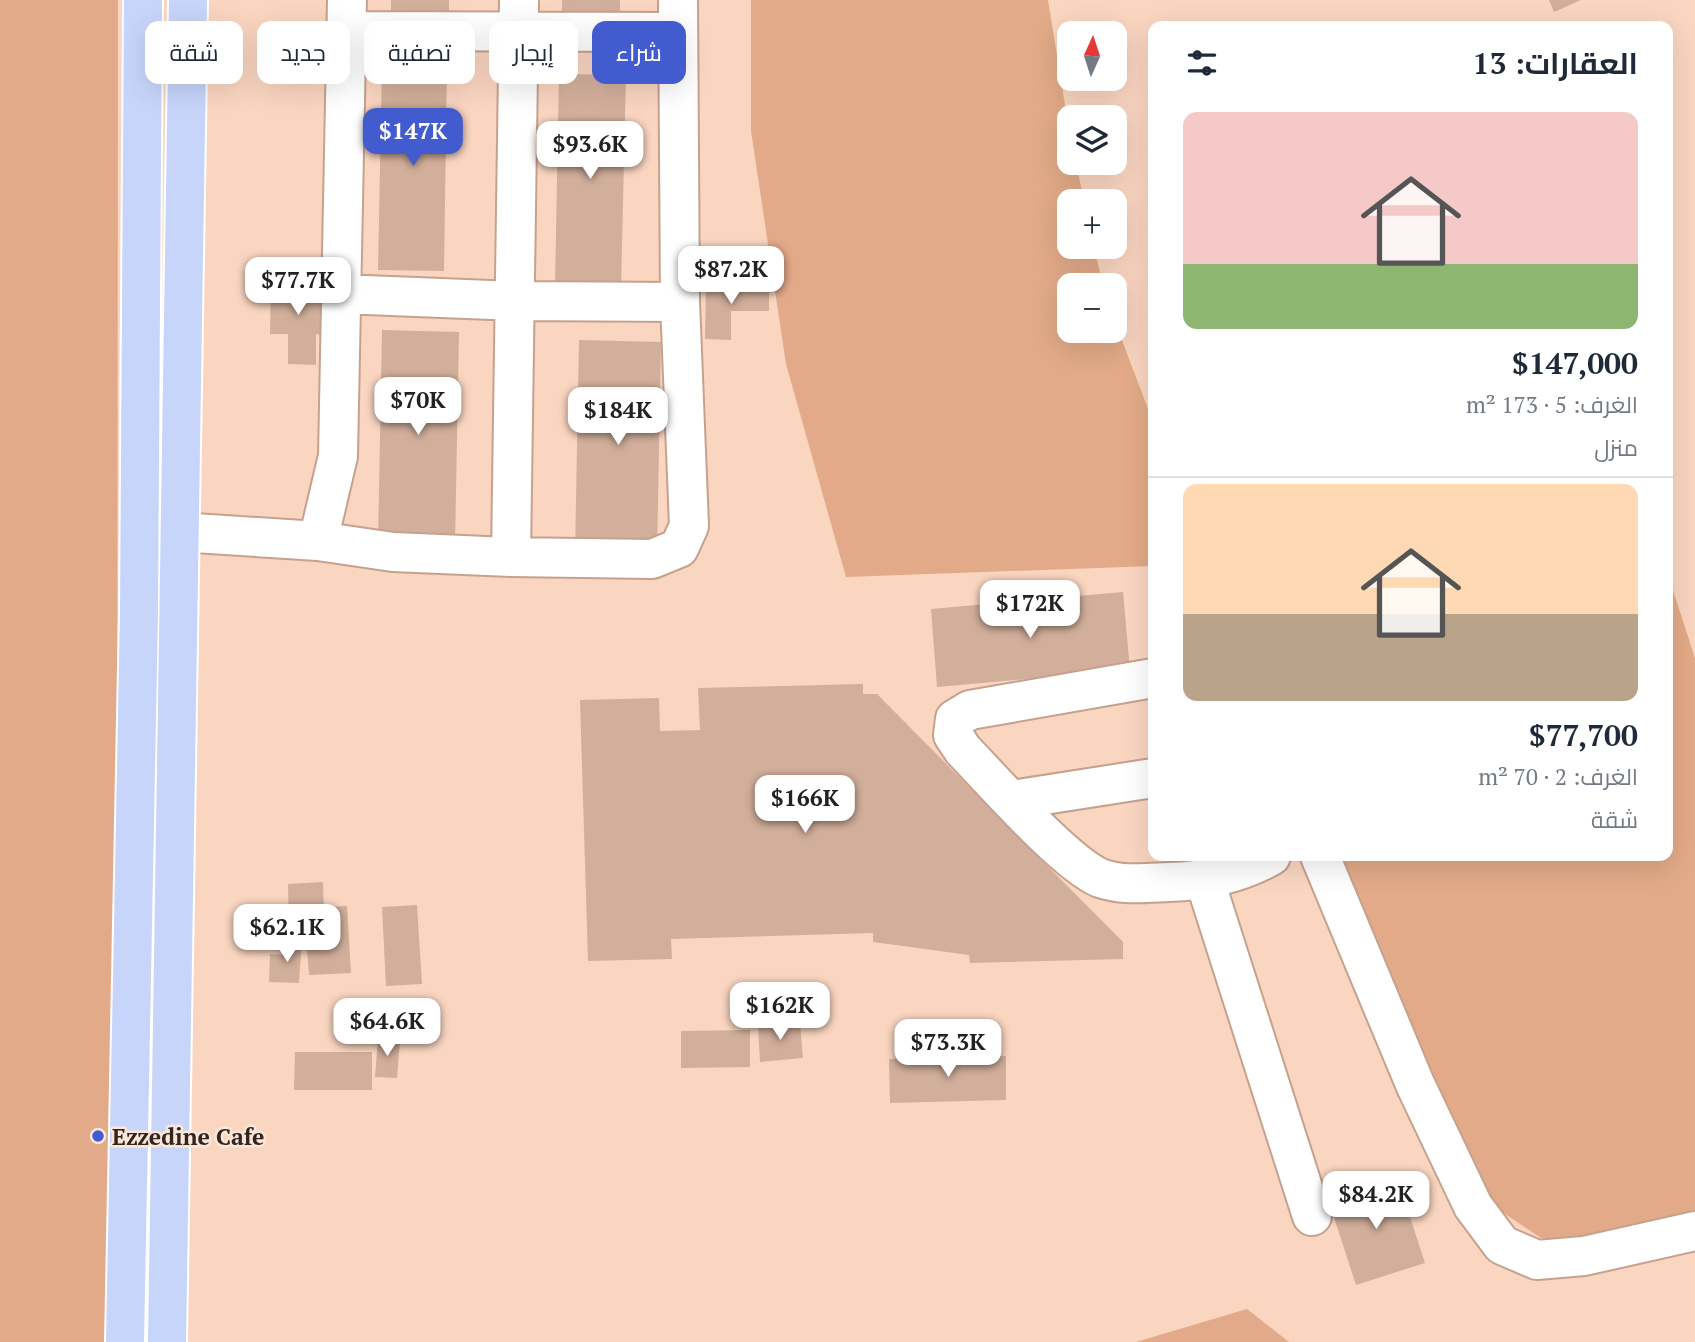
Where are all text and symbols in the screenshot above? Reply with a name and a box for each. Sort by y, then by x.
chip: شقة [145,21,243,84]
chip: جديد [257,21,350,84]
chip: تصفية [364,21,475,84]
chip: إيجار [489,21,578,84]
chip: شراء [592,21,686,84]
north arrow [1057,21,1127,91]
map controls [1057,21,1127,343]
text: العقارات: 13 [1472,43,1638,83]
icon: filters [1183,44,1221,82]
button: layers [1057,105,1127,175]
pin: $147K [364,108,462,168]
text: $147K [379,115,447,146]
pin: $93.6K [533,122,647,181]
text: $93.6K [552,128,628,159]
icon: home [1348,158,1474,284]
button: + [1057,189,1127,259]
pin: $87.2K [674,246,788,306]
text: $87.2K [694,253,768,284]
pin: $77.7K [241,258,355,317]
text: $77.7K [261,264,335,295]
button: − [1057,273,1127,343]
text: $147,000 [1512,343,1638,383]
pin: $70K [377,378,459,437]
text: $70K [390,384,446,415]
pin: $184K [569,388,667,447]
text: الغرف: 5 · 173 m² [1466,389,1638,420]
text: $184K [584,394,652,425]
text: منزل [1594,432,1638,463]
icon: home [1348,530,1474,656]
pin: $172K [981,580,1079,640]
text: $172K [996,587,1064,618]
text: $77,700 [1529,715,1638,755]
text: الغرف: 2 · 70 m² [1478,761,1638,792]
pin: $166K [756,776,854,835]
text: $166K [771,782,839,813]
text: شقة [1591,804,1638,835]
pin: $62.1K [230,904,344,964]
text: $62.1K [249,911,325,942]
pin: $162K [731,982,829,1042]
text: $162K [746,989,814,1020]
pin: $64.6K [330,998,444,1058]
text: $64.6K [349,1005,425,1036]
pin: $73.3K [891,1020,1005,1079]
text: $73.3K [910,1026,986,1057]
place label: Ezzedine Cafe [112,1121,264,1152]
marker: Ezzedine Cafe [90,1128,106,1144]
pin: $84.2K [1319,1172,1433,1231]
text: $84.2K [1338,1178,1414,1209]

